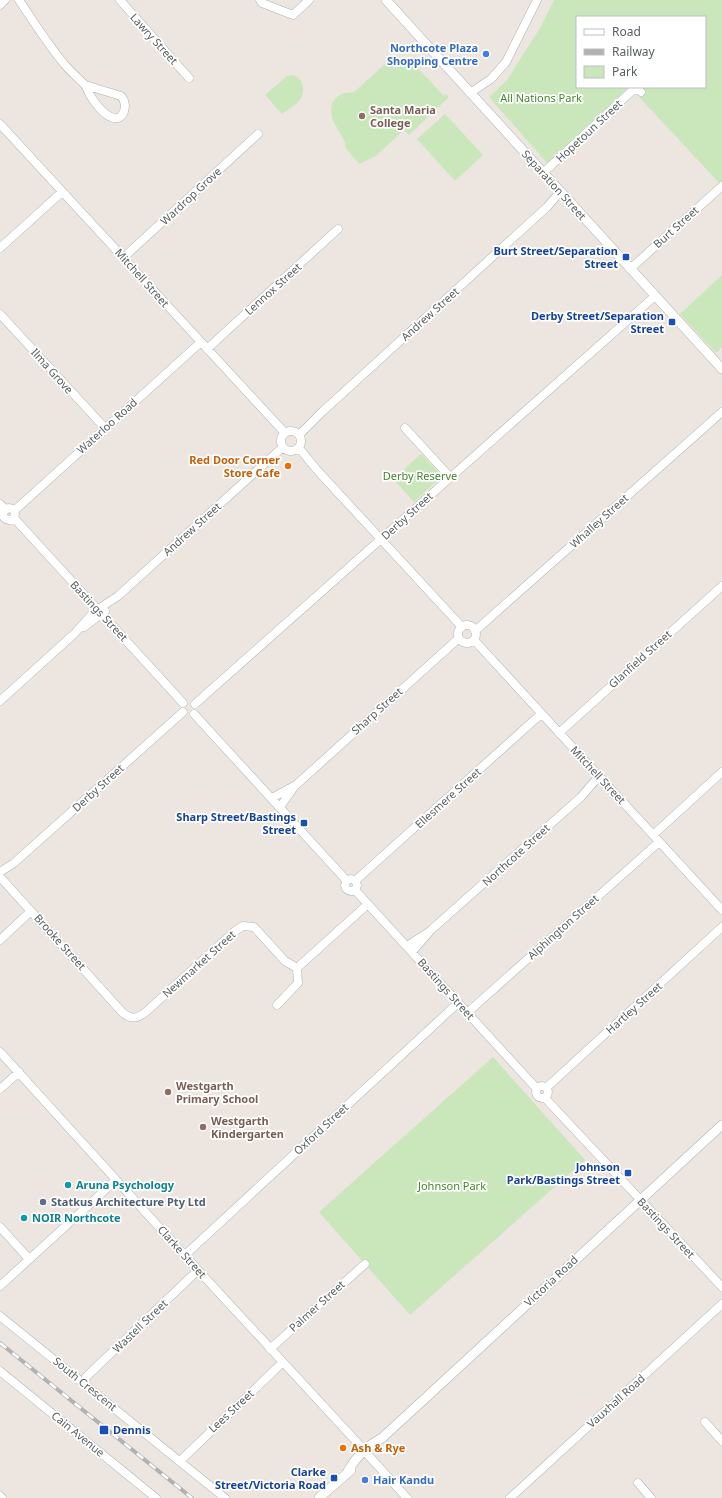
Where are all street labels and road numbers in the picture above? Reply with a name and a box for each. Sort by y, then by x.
street label: Lawry Street [127,10,181,68]
street label: Hopetoun Street [552,96,625,165]
street label: Separation Street [519,146,590,223]
street label: Wardrop Grove [157,163,224,228]
street label: Burt Street [650,202,702,251]
street label: Mitchell Street [112,245,173,310]
street label: Lennox Street [241,259,304,318]
street label: Andrew Street [397,284,462,344]
street label: Ilma Grove [28,345,77,397]
street label: Waterloo Road [73,395,140,457]
street label: Derby Street [378,488,436,543]
street label: Whalley Street [566,490,631,551]
street label: Andrew Street [159,499,224,559]
street label: Bastings Street [67,577,131,644]
street label: Glanfield Street [605,626,674,691]
street label: Sharp Street [348,684,405,738]
street label: Mitchell Street [568,742,629,807]
street label: Derby Street [69,760,127,815]
street label: Ellesmere Street [411,764,484,831]
street label: Northcote Street [479,820,553,889]
street label: Alphington Street [524,891,601,963]
street label: Brooke Street [31,910,90,973]
street label: Newmarket Street [159,927,238,1001]
street label: Bastings Street [415,955,478,1023]
street label: Hartley Street [602,978,665,1037]
street label: Oxford Street [290,1099,351,1158]
street label: Bastings Street [634,1194,698,1261]
street label: Clarke Street [155,1222,210,1281]
street label: Victoria Road [521,1252,581,1309]
street label: Palmer Street [286,1277,348,1335]
street label: Wastell Street [109,1296,170,1356]
street label: South Crescent [50,1353,120,1414]
street label: Vauxhall Road [583,1371,648,1431]
street label: Lees Street [205,1386,257,1436]
street label: Cain Avenue [49,1408,108,1460]

